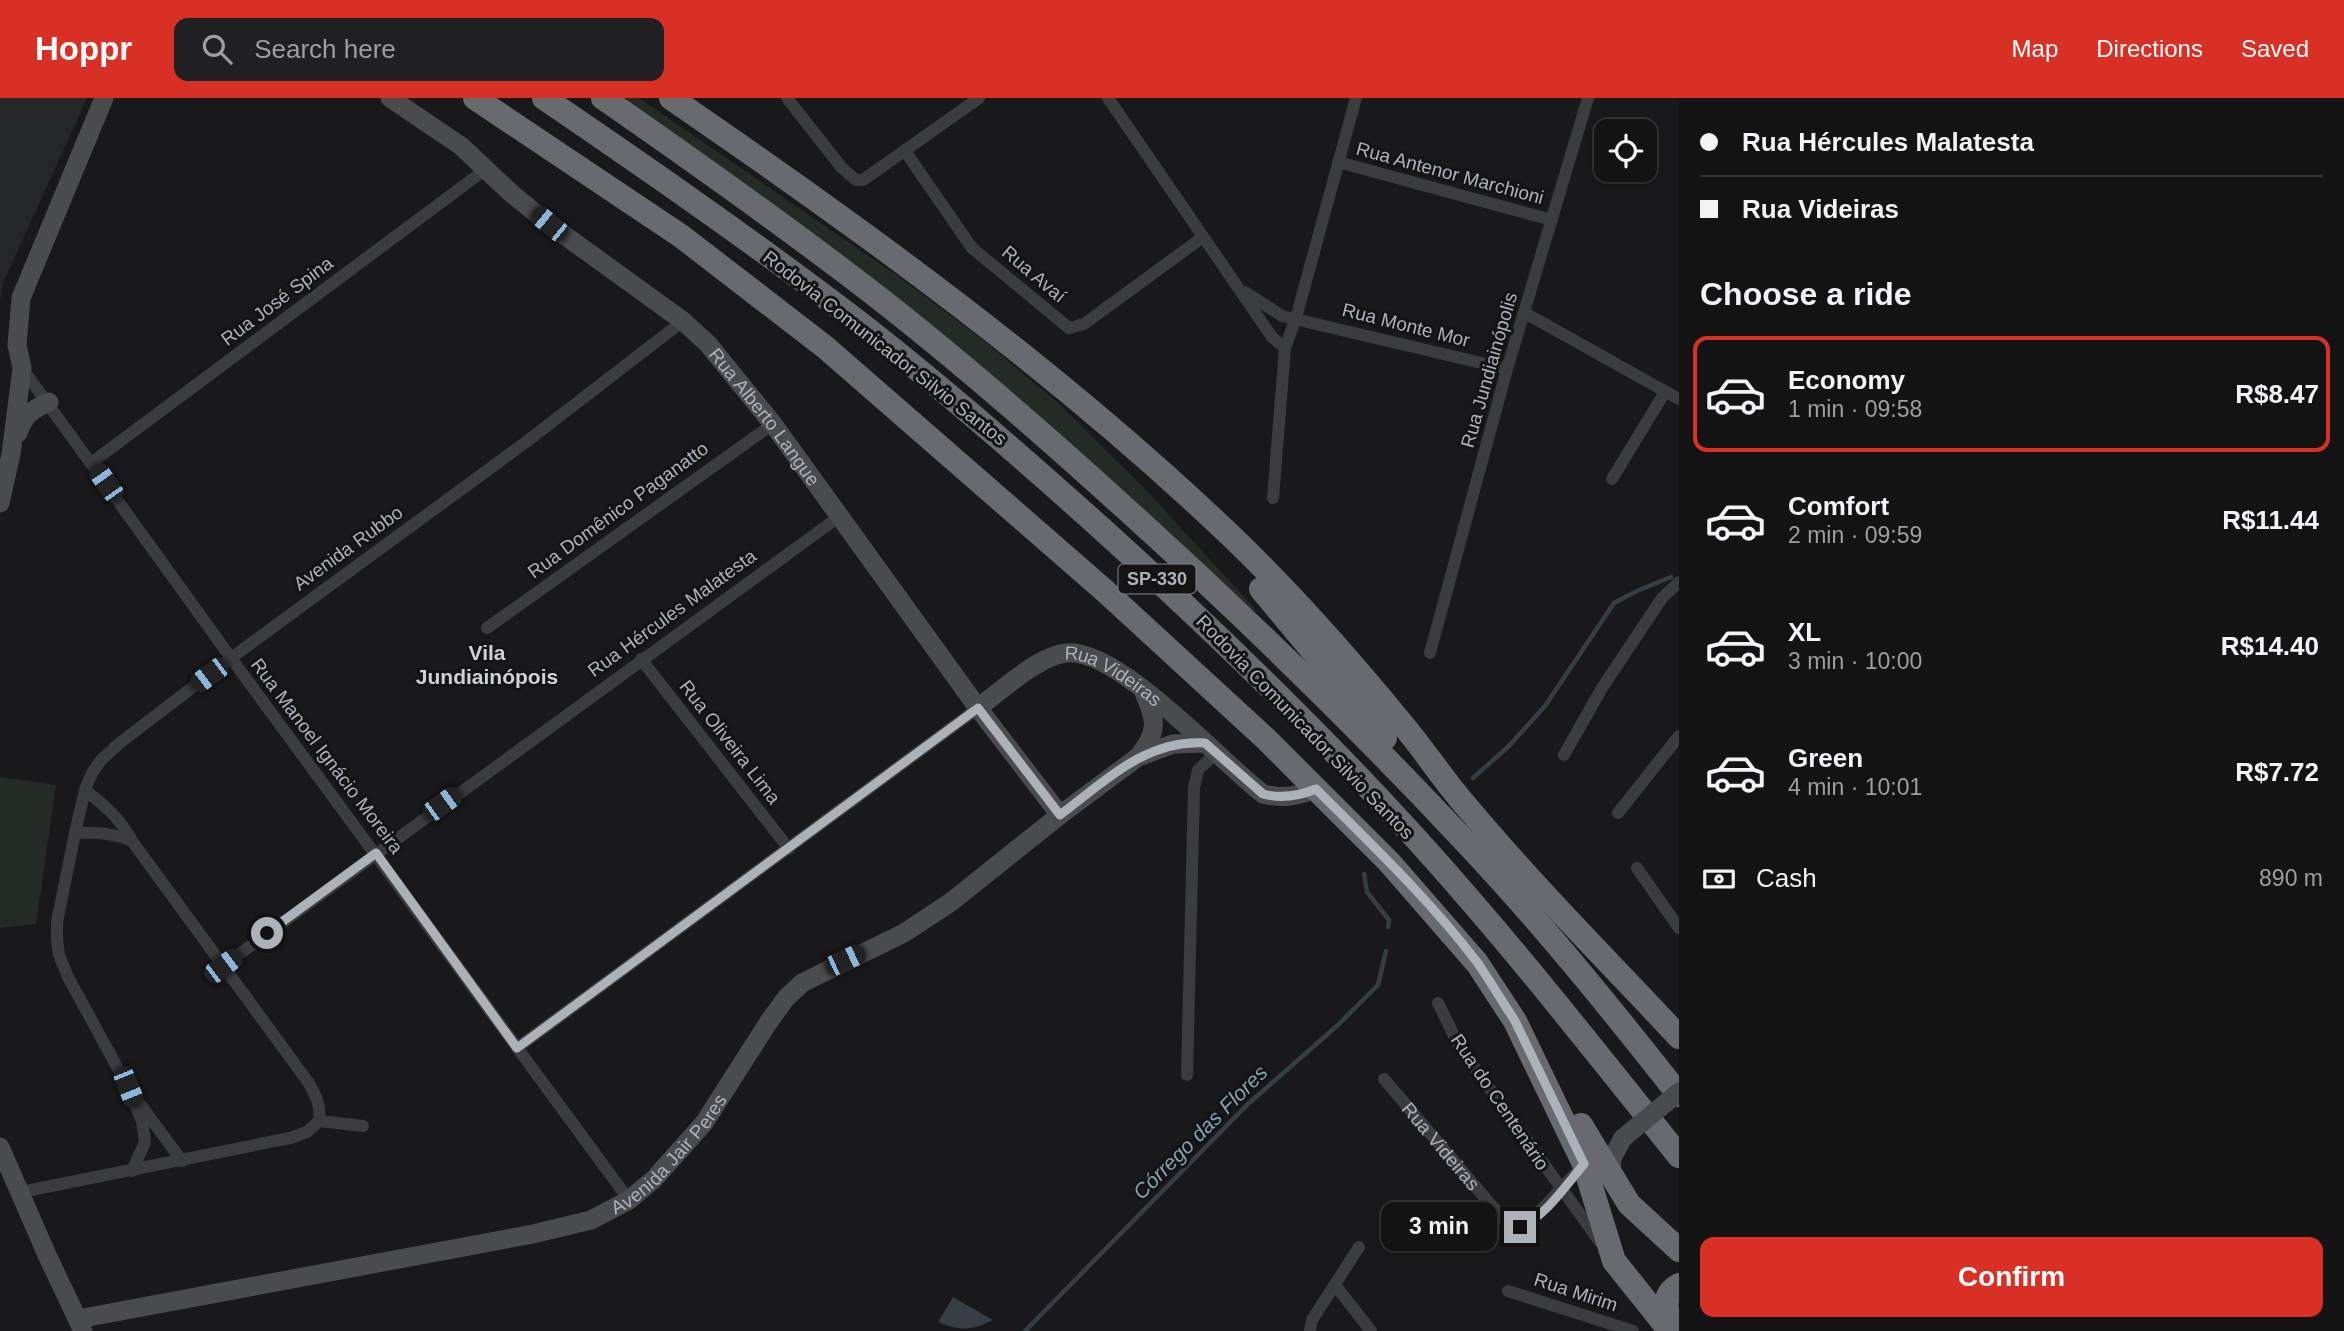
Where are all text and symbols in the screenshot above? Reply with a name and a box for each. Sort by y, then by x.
search box [174,18,664,81]
text: Hoppr [35,30,132,67]
icon: search [198,30,236,68]
text: Search here [254,34,396,64]
text: Map [2012,35,2058,62]
text: Directions [2096,35,2203,62]
text: Saved [2241,35,2309,62]
map controls [1594,119,1657,182]
button: locate [1594,119,1657,182]
text: Rua Hércules Malatesta [1742,127,2034,157]
street label: Rua Antenor Marchioni [1354,138,1546,208]
text: Rua Videiras [1742,194,1899,224]
car [527,203,572,245]
street label: Rua Avaí [998,241,1071,307]
street label: Rodovia Comunicador Silvio Santos [759,246,1011,450]
street label: Rua José Spina [217,252,337,350]
text: Choose a ride [1700,276,1912,312]
street label: Rua Jundiainópolis [1457,290,1521,450]
street label: Rua Monte Mor [1340,299,1473,351]
street label: Rua Alberto Langue [705,344,824,490]
icon: car [1704,363,1767,426]
text: Economy [1788,365,1905,395]
text: R$8.47 [2235,379,2319,409]
text: 1 min · 09:58 [1788,396,1922,422]
street label: Rua Domênico Paganatto [524,438,712,582]
car [86,460,127,506]
icon: car [1704,489,1767,552]
text: Comfort [1788,491,1889,521]
street label: Avenida Rubbo [289,501,407,595]
text: R$11.44 [2222,505,2319,535]
text: 2 min · 09:59 [1788,522,1922,548]
street label: Rua Hércules Malatesta [584,545,761,681]
road number: SP-330 [1118,564,1196,593]
street label: Rodovia Comunicador Silvio Santos [1192,611,1418,843]
icon: car [1704,615,1767,678]
text: XL [1788,617,1821,647]
text: R$14.40 [2221,631,2319,661]
district label: Vila Jundiainópois [416,641,558,688]
street label: Rua Videiras [1064,642,1166,710]
text: 3 min · 10:00 [1788,648,1922,674]
car [186,654,233,696]
street label: Rua Manoel Ignácio Moreira [247,654,407,858]
street label: Rua Oliveira Lima [675,676,785,808]
icon: car [1704,741,1767,804]
text: Green [1788,743,1863,773]
text: R$7.72 [2235,757,2319,787]
text: 4 min · 10:01 [1788,774,1922,800]
car [419,783,466,825]
icon: cash [1700,860,1738,898]
text: Cash [1756,863,1817,893]
text: 890 m [2259,865,2323,891]
route start [251,917,283,949]
car [822,942,869,978]
car [200,945,247,987]
street label: Rua do Centenário [1447,1030,1553,1174]
water label: Córrego das Flores [1128,1060,1272,1204]
car [111,1064,146,1110]
street label: Avenida Jair Peres [607,1090,730,1218]
street label: Rua Videiras [1398,1098,1484,1194]
callout: 3 min [1380,1202,1496,1252]
route end [1504,1211,1536,1243]
text: 3 min [1409,1213,1469,1239]
button: Confirm [1700,1237,2323,1317]
street label: Rua Mirim [1532,1269,1620,1315]

